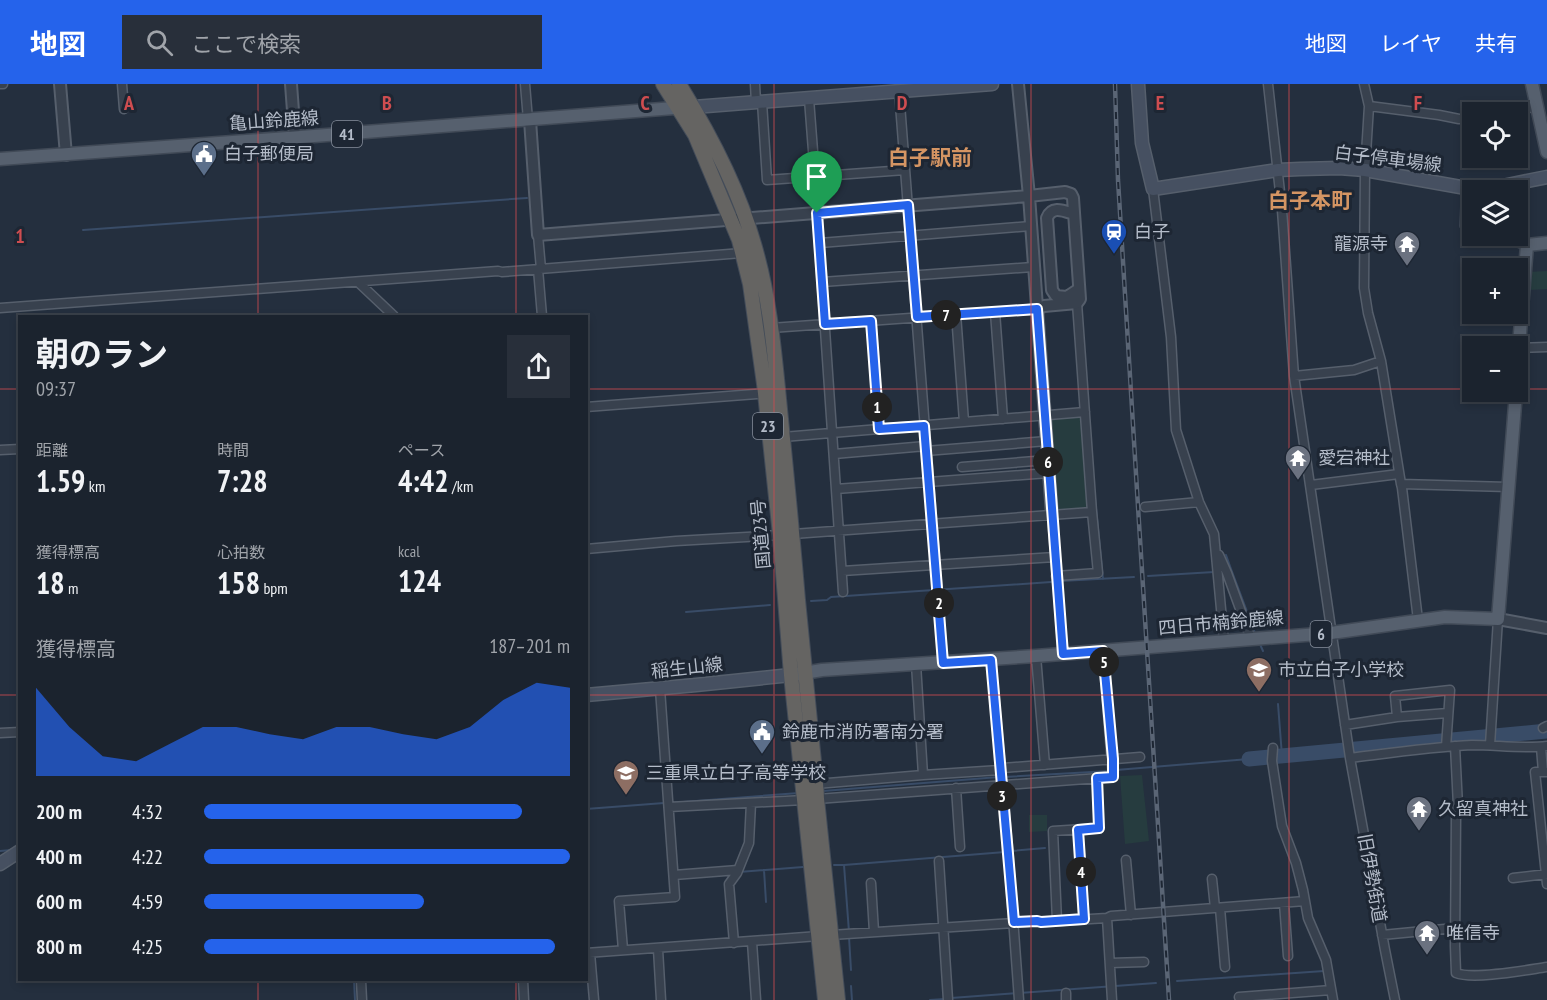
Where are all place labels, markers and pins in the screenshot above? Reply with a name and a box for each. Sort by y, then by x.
public building icon: 白子郵便局 [189,139,219,177]
place label: 白子郵便局 [224,142,314,165]
pin [791,151,842,213]
station icon: 白子 [1099,217,1129,255]
place label: 白子 [1134,220,1170,243]
temple icon: 龍源寺 [1392,229,1422,267]
place label: 龍源寺 [1334,232,1388,255]
pin: 7 [931,300,961,330]
pin: 1 [862,392,892,422]
temple icon: 愛宕神社 [1283,443,1313,481]
place label: 愛宕神社 [1318,446,1390,469]
pin: 6 [1033,447,1063,477]
pin: 2 [924,588,954,618]
pin: 5 [1089,647,1119,677]
school or university icon: 市立白子小学校 [1244,655,1274,693]
place label: 市立白子小学校 [1278,658,1404,681]
public building icon: 鈴鹿市消防署南分署 [747,717,777,755]
place label: 鈴鹿市消防署南分署 [782,720,944,743]
school or university icon: 三重県立白子高等学校 [611,758,641,796]
place label: 三重県立白子高等学校 [646,761,826,784]
pin: 3 [987,781,1017,811]
temple icon: 久留真神社 [1404,794,1434,832]
place label: 久留真神社 [1438,797,1528,820]
pin: 4 [1066,857,1096,887]
temple icon: 唯信寺 [1412,918,1442,956]
place label: 唯信寺 [1446,921,1500,944]

